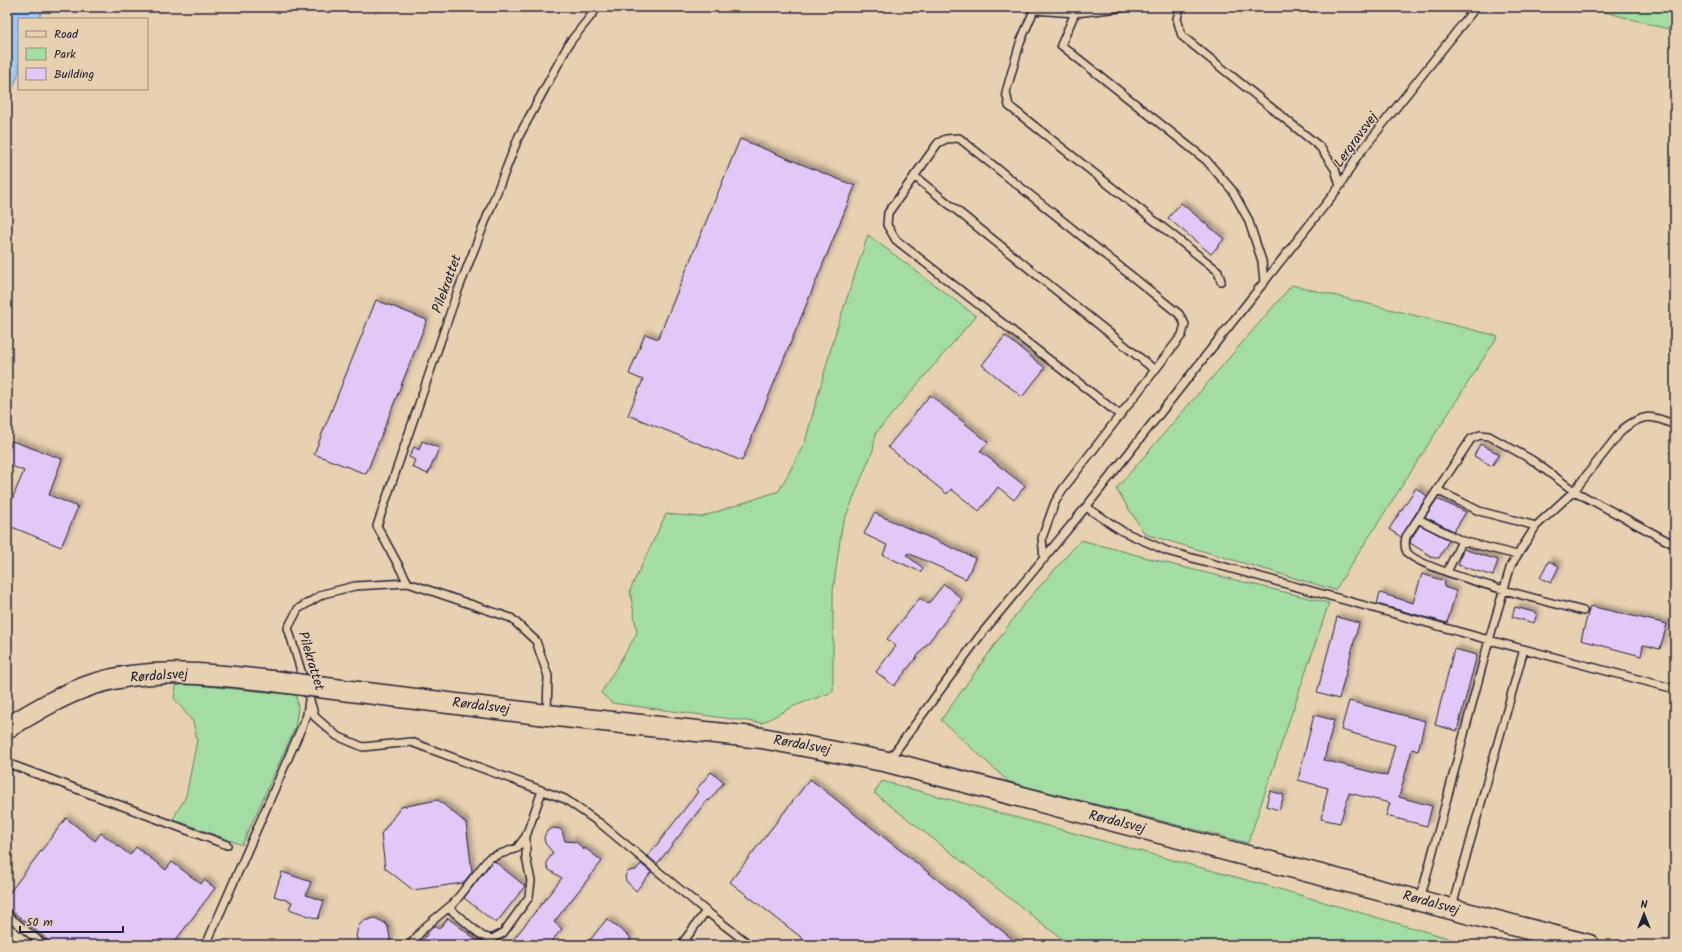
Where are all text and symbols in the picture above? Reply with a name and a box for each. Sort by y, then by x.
legend [18,18,148,90]
text: Road [54,25,79,44]
text: Park [54,45,76,64]
text: Building [54,65,94,84]
street label: Lergravsvej [1328,107,1384,172]
street label: Pilekrattet [426,251,468,316]
street label: Pilekrattet [292,629,331,694]
street label: Rørdalsvej [129,663,189,689]
street label: Rørdalsvej [451,692,512,721]
street label: Rørdalsvej [772,729,833,761]
street label: Rørdalsvej [1086,804,1148,840]
street label: Rørdalsvej [1400,885,1462,921]
north arrow [1624,894,1664,934]
text: N [1641,896,1648,914]
scale bar [20,908,123,934]
text: 50 m [26,913,53,932]

